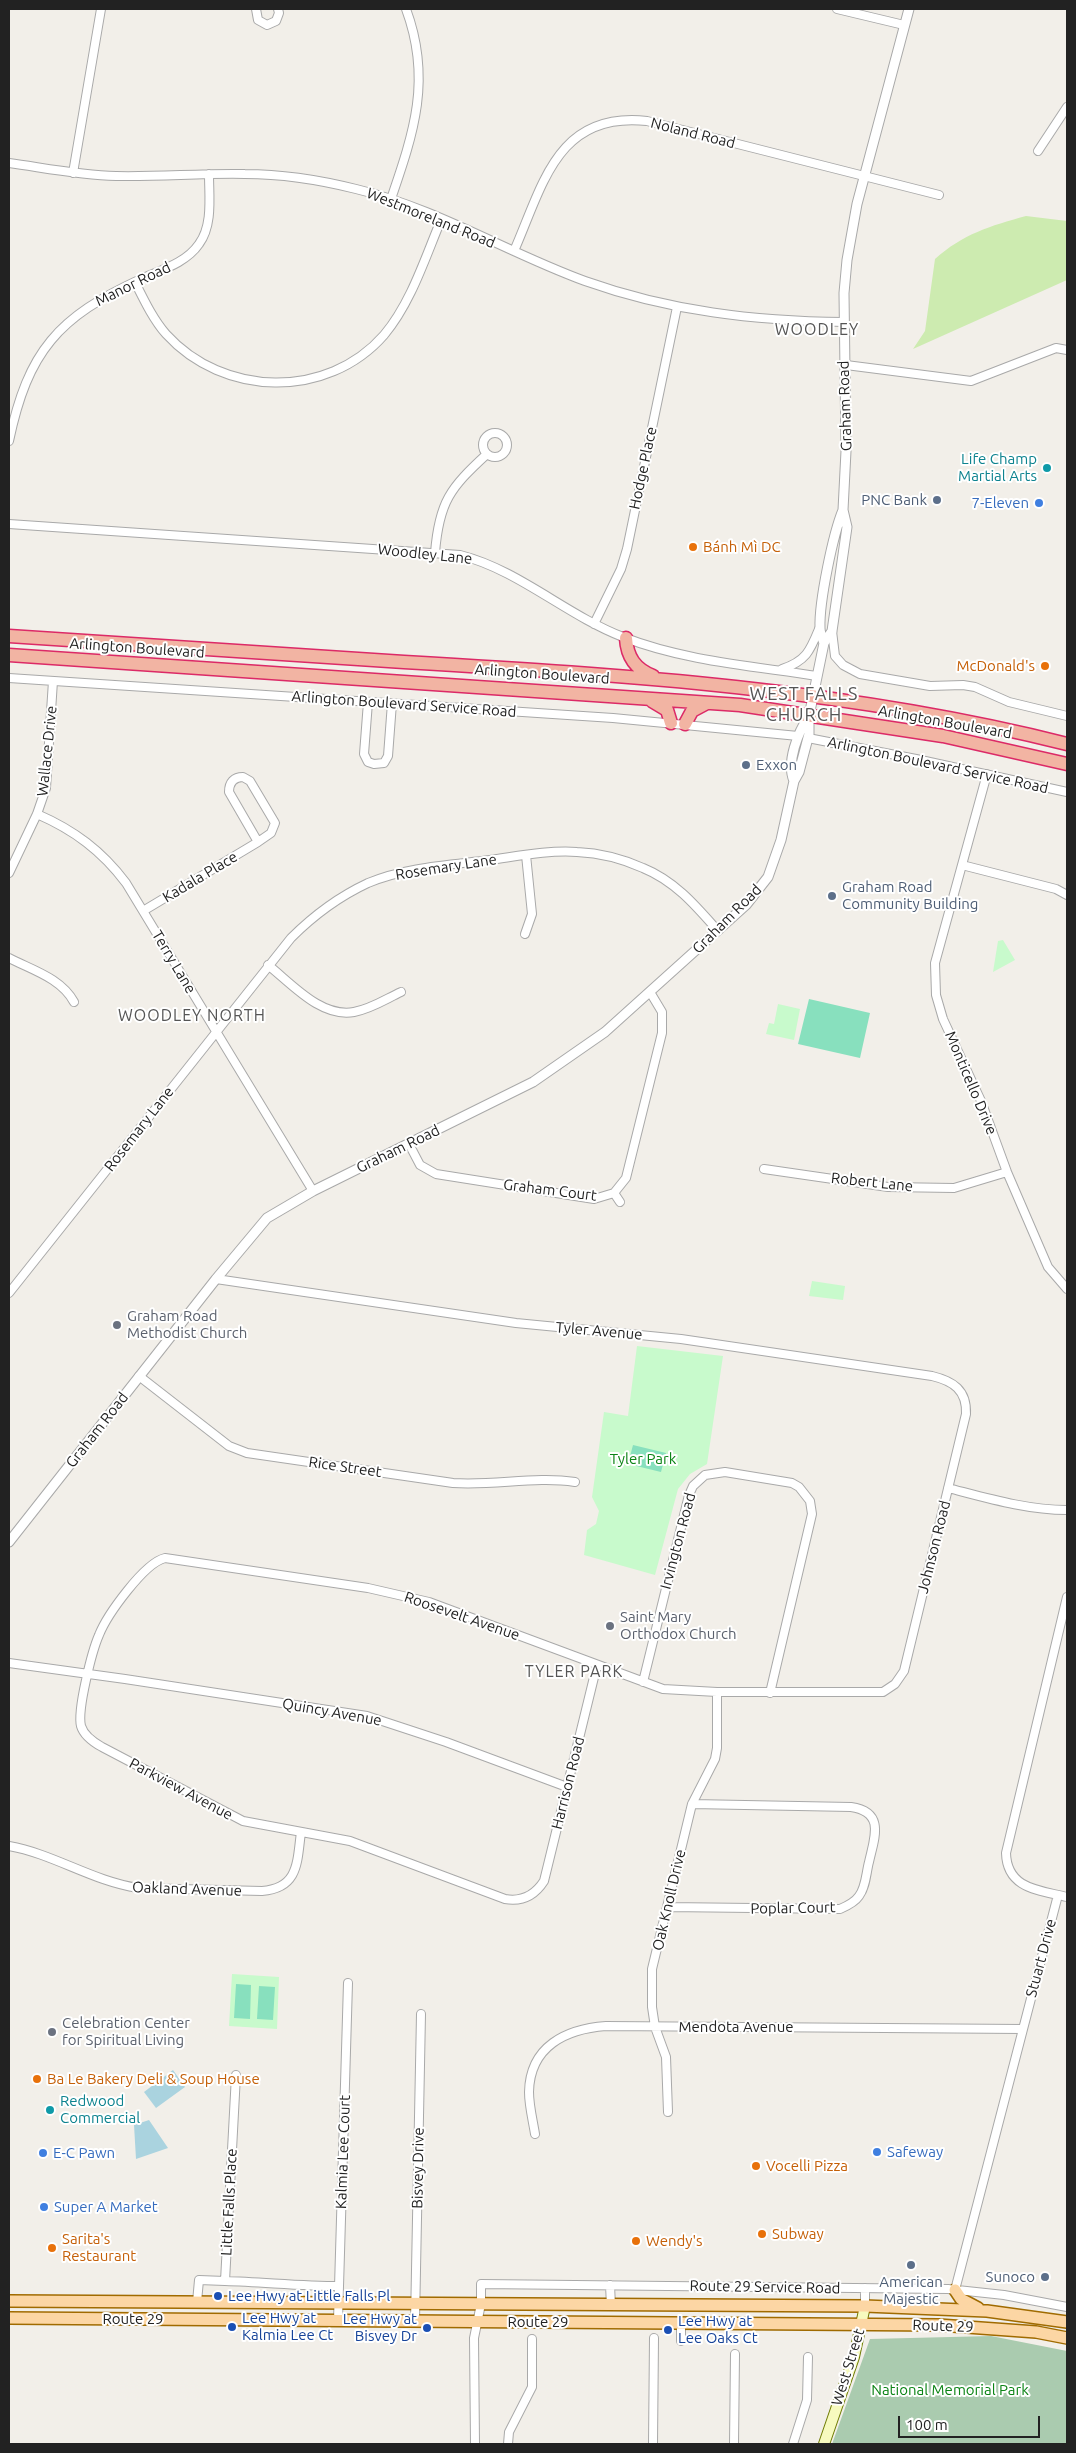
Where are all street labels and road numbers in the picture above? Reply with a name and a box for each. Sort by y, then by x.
street label: Noland Road [649,114,737,152]
street label: Westmoreland Road [364,184,498,252]
street label: Manor Road [92,258,174,310]
street label: Graham Road [834,360,856,452]
street label: Hodge Place [625,425,661,511]
street label: Woodley Lane [377,540,473,568]
street label: Arlington Boulevard [69,634,205,662]
street label: Arlington Boulevard [474,660,610,688]
street label: Arlington Boulevard Service Road [291,687,517,721]
street label: Arlington Boulevard [877,701,1013,743]
street label: Wallace Drive [33,705,61,797]
street label: Arlington Boulevard Service Road [826,733,1050,797]
street label: Kadala Place [159,848,241,906]
street label: Rosemary Lane [394,850,498,884]
street label: Graham Road [689,881,765,957]
street label: Terry Lane [148,927,200,997]
street label: Monticello Drive [941,1029,1001,1137]
street label: Rosemary Lane [100,1083,178,1175]
street label: Graham Road [353,1121,443,1177]
street label: Robert Lane [830,1169,914,1195]
street label: Graham Court [502,1175,598,1205]
street label: Tyler Avenue [555,1318,643,1344]
street label: Graham Road [62,1389,132,1471]
street label: Rice Street [307,1453,383,1481]
street label: Irvington Road [656,1491,700,1591]
street label: Johnson Road [914,1499,954,1595]
street label: Roosevelt Avenue [402,1588,522,1644]
street label: Quincy Avenue [281,1694,383,1730]
street label: Harrison Road [548,1735,588,1831]
street label: Parkview Avenue [126,1754,236,1824]
street label: Oak Knoll Drive [649,1848,689,1952]
street label: Oakland Avenue [132,1878,242,1900]
street label: Poplar Court [750,1898,836,1918]
street label: Stuart Drive [1022,1917,1060,1999]
street label: Mendota Avenue [679,2018,793,2036]
street label: Kalmia Lee Court [332,2095,354,2209]
street label: Bisvey Drive [408,2127,428,2209]
street label: Little Falls Place [217,2148,241,2256]
street label: Route 29 Service Road [689,2277,841,2297]
street label: Route 29 [102,2310,164,2328]
street label: Route 29 [507,2313,569,2331]
street label: Route 29 [912,2316,974,2336]
street label: West Street [828,2326,868,2408]

